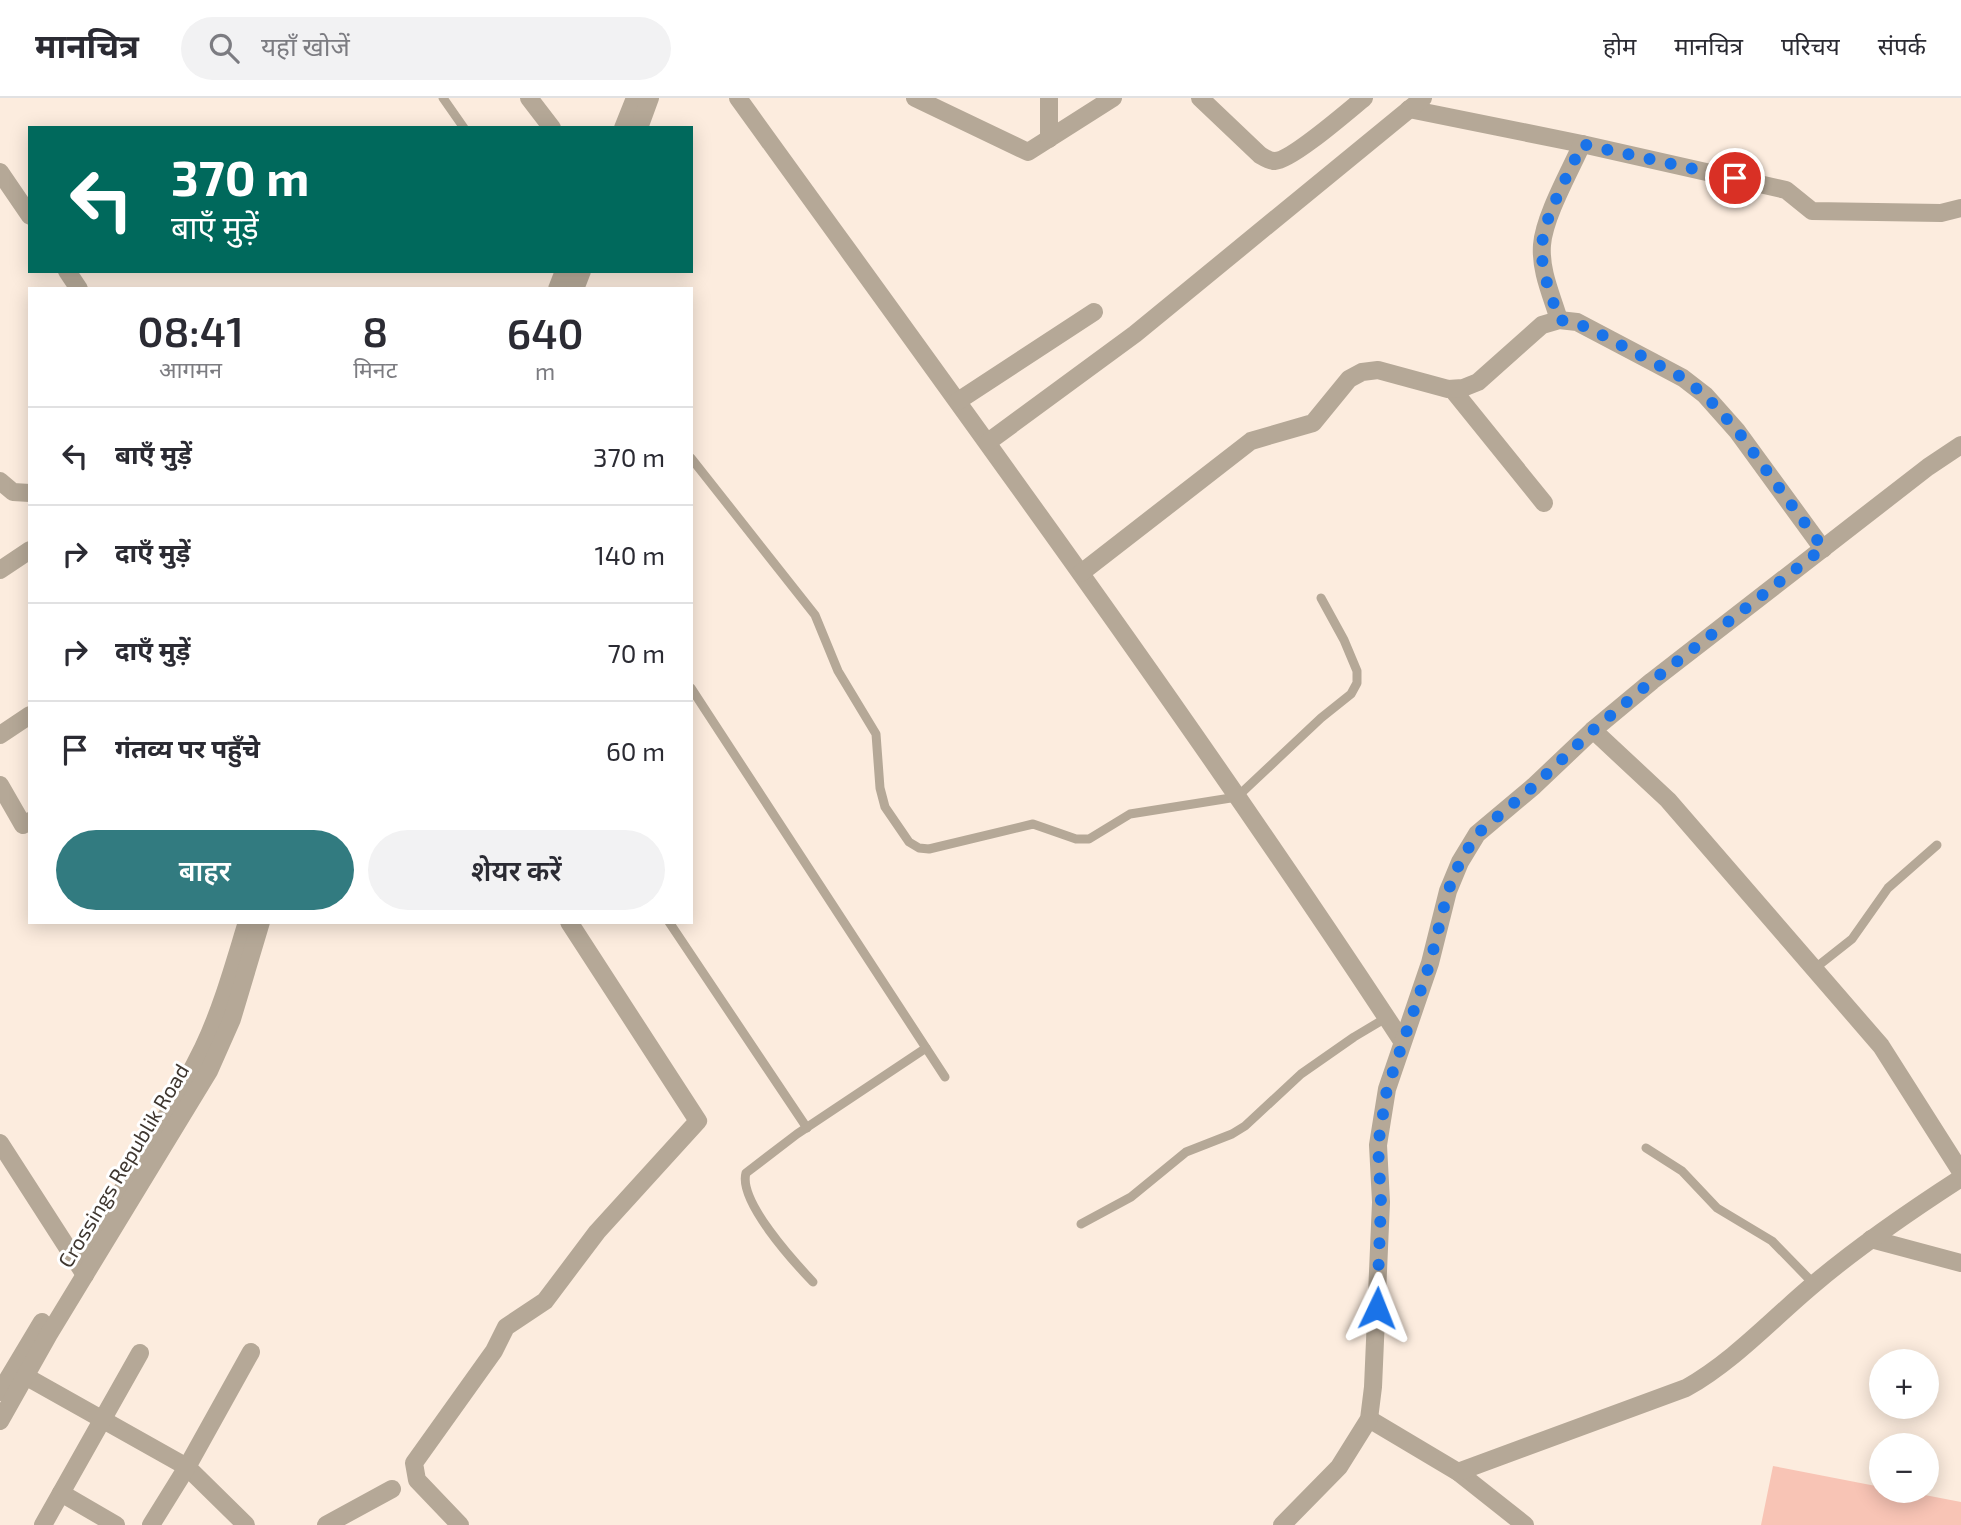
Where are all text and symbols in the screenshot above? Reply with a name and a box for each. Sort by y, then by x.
search box [181,17,671,80]
text: मानचित्र [35,25,139,65]
icon: search [205,29,243,67]
text: यहाँ खोजें [261,30,350,61]
text: होम [1603,31,1636,60]
text: मानचित्र [1674,31,1743,60]
text: परिचय [1781,31,1840,60]
text: संपर्क [1878,31,1926,60]
text: 370 m [171,147,309,206]
pin [1705,148,1765,208]
icon: left [56,154,147,245]
icon: arrive [1716,159,1754,197]
text: बाएँ मुड़ें [171,207,259,245]
text: 08:41 [137,305,244,355]
text: 8 [362,305,388,355]
text: 640 [507,307,584,357]
text: आगमन [159,355,222,383]
text: मिनट [353,355,397,383]
text: m [535,357,555,385]
icon: left [56,437,94,475]
text: बाएँ मुड़ें [115,438,192,469]
text: 370 m [593,441,665,472]
icon: right [56,535,94,573]
text: दाएँ मुड़ें [115,536,190,567]
text: 140 m [594,539,665,570]
icon: right [56,633,94,671]
text: दाएँ मुड़ें [115,634,190,665]
text: 70 m [607,637,665,668]
icon: arrive [56,731,94,769]
text: गंतव्य पर पहुँचे [115,732,260,763]
text: 60 m [606,735,665,766]
button: बाहर [56,830,354,910]
button: शेयर करें [368,830,665,910]
street label: Crossings Republik Road [52,1059,193,1272]
position arrow [1340,1271,1414,1345]
map controls [1869,1349,1939,1503]
button: + [1869,1349,1939,1419]
button: − [1869,1433,1939,1503]

